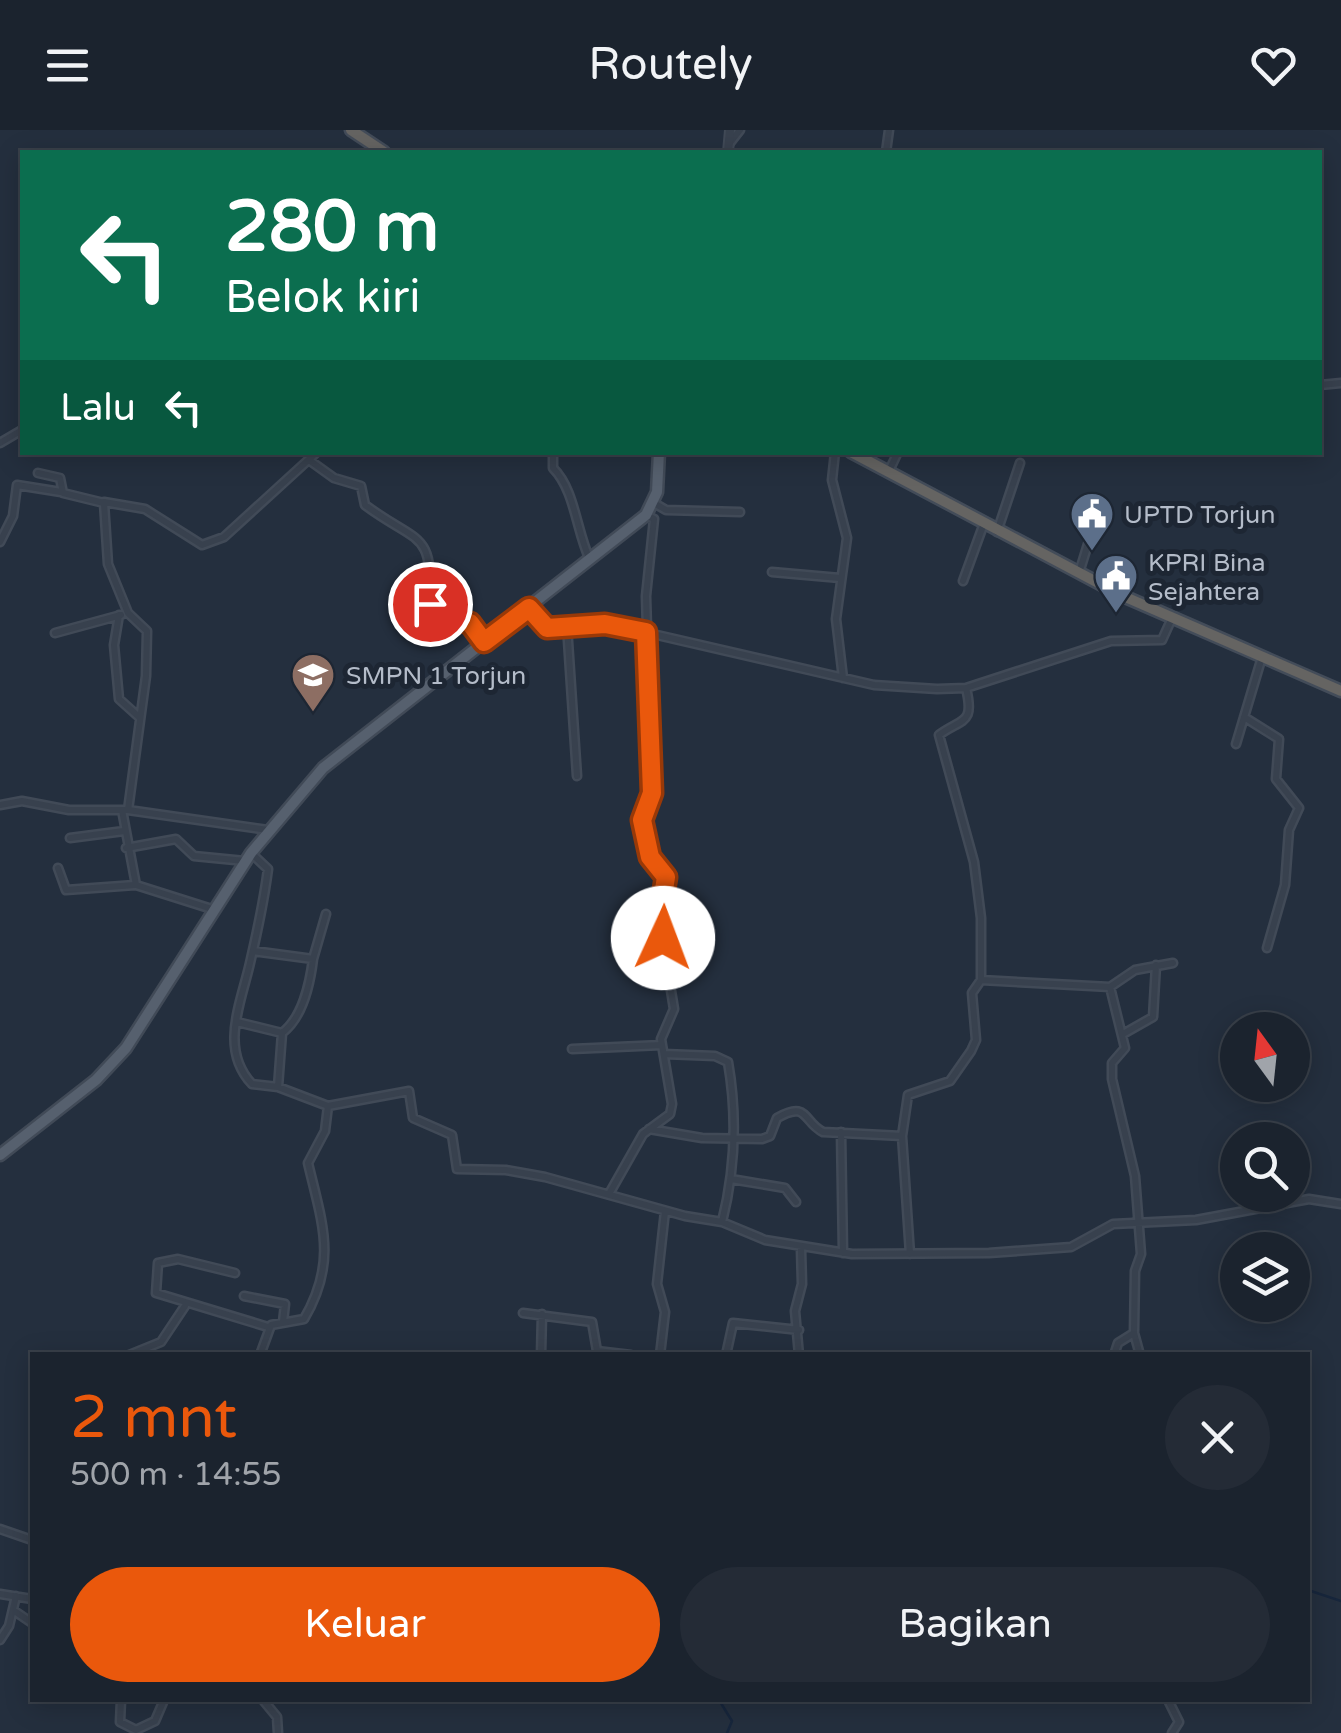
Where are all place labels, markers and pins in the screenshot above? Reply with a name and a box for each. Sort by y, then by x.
public building icon: UPTD Torjun [1069,491,1115,552]
place label: UPTD Torjun [1124,500,1275,530]
place label: KPRI Bina Sejahtera [1148,548,1266,607]
public building icon: KPRI Bina Sejahtera [1093,553,1139,614]
pin [388,562,473,647]
school or university icon: SMPN 1 Torjun [290,652,336,713]
place label: SMPN 1 Torjun [346,661,526,691]

